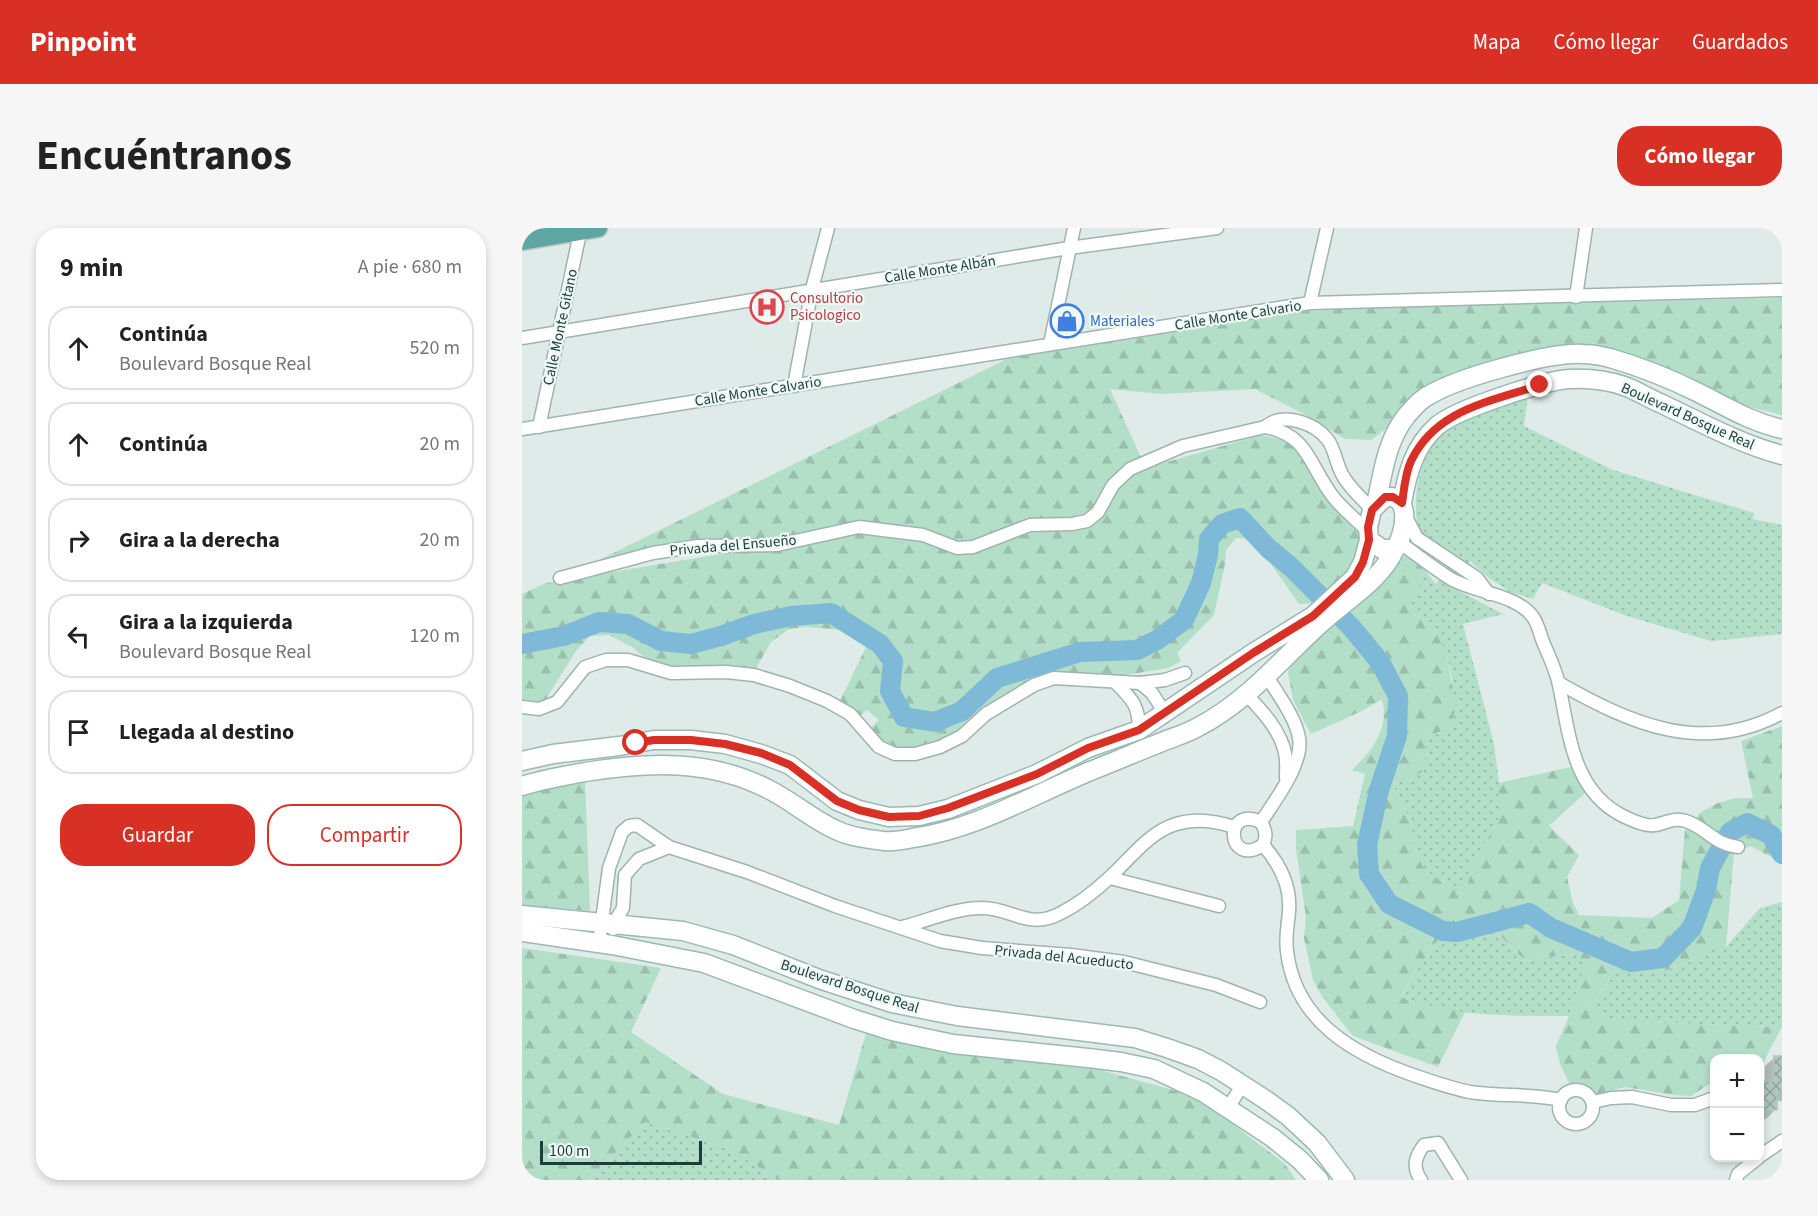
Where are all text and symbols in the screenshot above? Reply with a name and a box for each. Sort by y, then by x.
text: Pinpoint [30,22,137,62]
text: Mapa [1473,27,1521,57]
text: Cómo llegar [1554,27,1659,57]
text: Guardados [1692,27,1788,57]
text: Encuéntranos [36,126,292,186]
button: Cómo llegar [1617,126,1782,186]
text: 9 min [60,249,123,286]
street label: Calle Monte Albán [883,250,997,289]
text: A pie · 680 m [358,253,462,281]
street label: Calle Monte Gitano [538,267,583,387]
place label: Consultorio Psicologico [790,288,863,326]
hospital icon: Consultorio Psicologico [749,289,785,325]
street label: Calle Monte Calvario [1173,295,1303,336]
shop icon: Materiales [1049,303,1085,339]
place label: Materiales [1090,311,1155,332]
text: Continúa [119,318,208,350]
icon: ahead [62,332,95,365]
text: 520 m [410,334,460,362]
text: Boulevard Bosque Real [119,350,311,378]
street label: Calle Monte Calvario [693,371,823,412]
route end [1526,371,1552,397]
street label: Boulevard Bosque Real [1618,378,1758,455]
icon: ahead [62,428,95,461]
text: Continúa [119,428,208,460]
text: 20 m [420,430,460,458]
icon: right [62,524,95,557]
text: Gira a la derecha [119,524,280,556]
text: 20 m [420,526,460,554]
street label: Privada del Ensueño [669,529,797,562]
text: Gira a la izquierda [119,606,293,638]
icon: left [62,620,95,653]
text: 120 m [410,622,460,650]
text: Boulevard Bosque Real [119,638,311,666]
icon: arrive [62,716,95,749]
text: Llegada al destino [119,716,294,748]
route start [622,729,648,755]
button: Guardar [60,804,255,866]
button: Compartir [267,804,462,866]
street label: Privada del Acueducto [993,940,1135,975]
street label: Boulevard Bosque Real [778,954,922,1019]
map controls [1710,1054,1764,1162]
button: + [1710,1054,1764,1108]
button: − [1710,1108,1764,1162]
scale bar [540,1138,702,1166]
text: 100 m [549,1140,589,1162]

